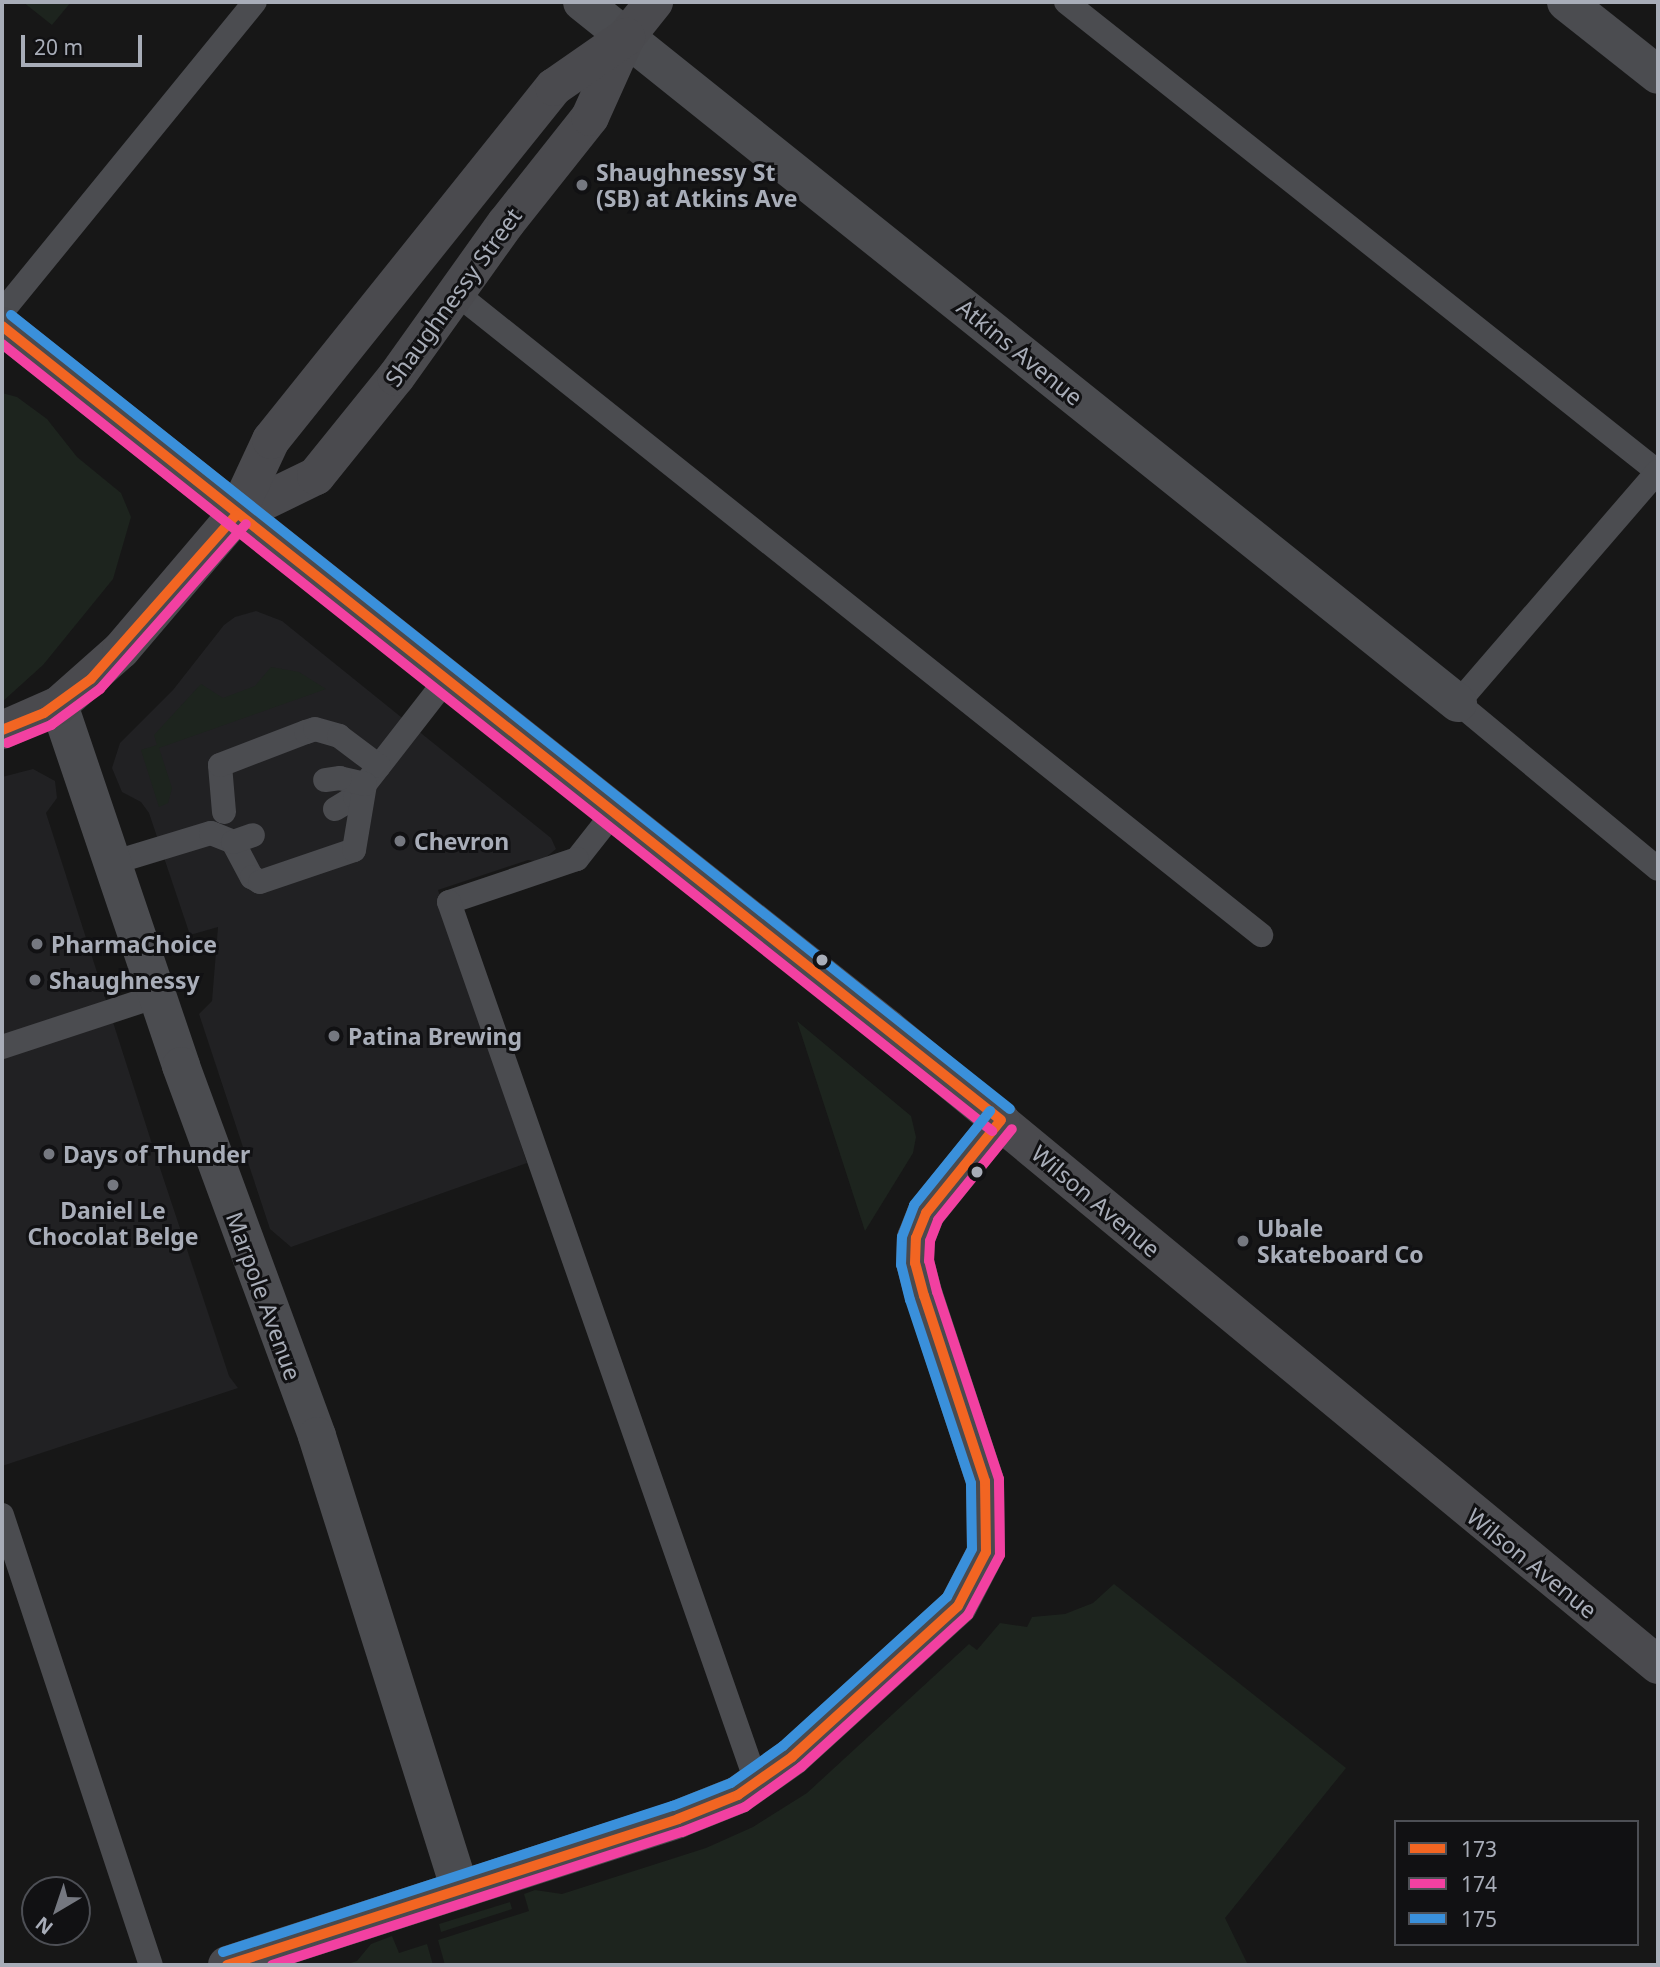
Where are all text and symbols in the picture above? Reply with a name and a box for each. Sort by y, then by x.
scale bar [24,21,145,65]
text: 20 m [34,33,83,61]
place label: Shaughnessy St (SB) at Atkins Ave [596,158,798,212]
marker: Shaughnessy St (SB) at Atkins Ave [574,177,590,193]
street label: Shaughnessy Street [379,203,527,391]
street label: Atkins Avenue [952,293,1088,411]
place label: Chevron [414,827,509,855]
marker: Chevron [392,833,408,849]
place label: PharmaChoice [51,930,217,958]
marker: PharmaChoice [29,936,45,952]
unlabelled marker [815,953,829,967]
place label: Shaughnessy [49,966,200,994]
marker: Shaughnessy [27,972,43,988]
place label: Patina Brewing [348,1022,522,1050]
marker: Patina Brewing [326,1028,342,1044]
street label: Wilson Avenue [1026,1139,1166,1263]
place label: Days of Thunder [63,1140,250,1168]
marker: Days of Thunder [41,1146,57,1162]
unlabelled marker [970,1165,984,1179]
marker: Daniel Le Chocolat Belge [105,1177,121,1193]
place label: Daniel Le Chocolat Belge [27,1196,199,1250]
street label: Marpole Avenue [221,1208,307,1384]
place label: Ubale Skateboard Co [1257,1214,1424,1268]
marker: Ubale Skateboard Co [1235,1233,1251,1249]
street label: Wilson Avenue [1461,1502,1603,1624]
legend [1394,1820,1639,1946]
text: 173 [1461,1835,1497,1863]
text: 174 [1461,1870,1497,1898]
north arrow [21,1876,91,1946]
text: 175 [1461,1905,1497,1933]
text: N [30,1911,58,1941]

